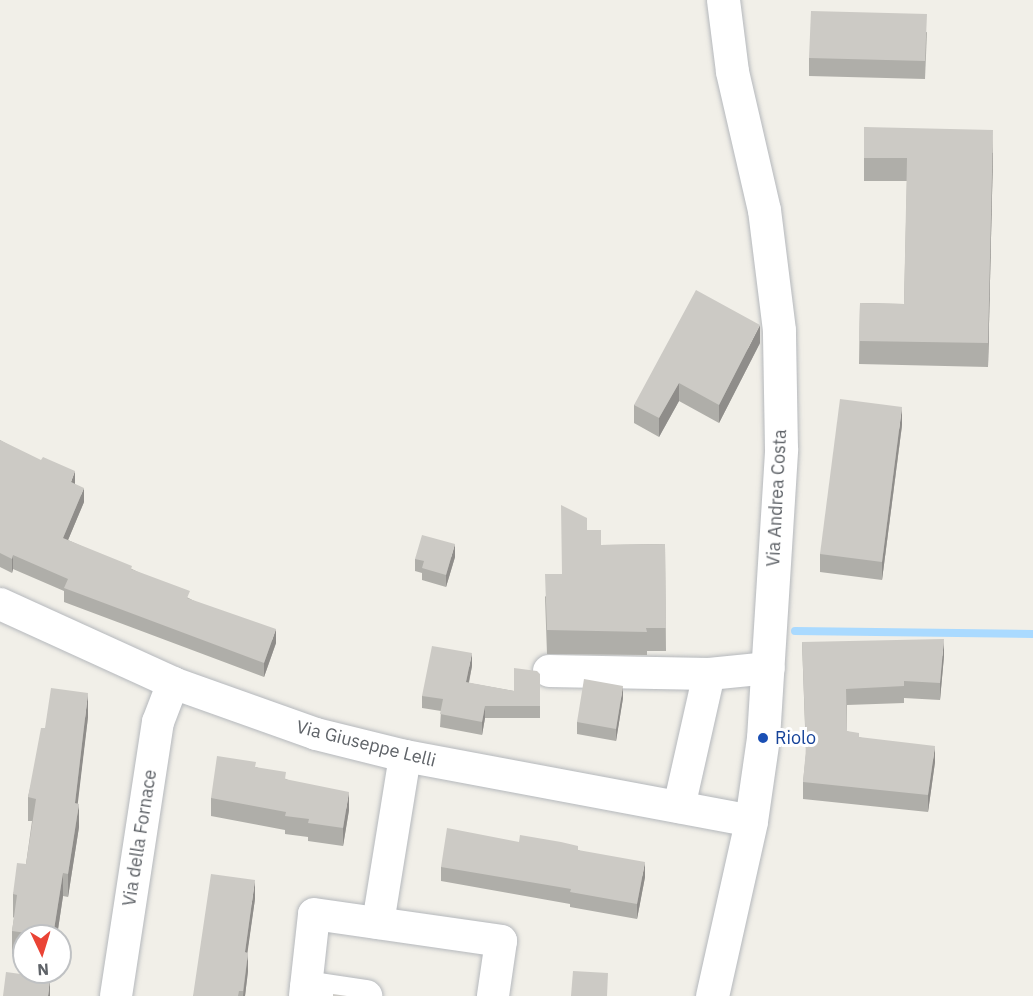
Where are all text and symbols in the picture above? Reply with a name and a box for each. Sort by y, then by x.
street label: Via Andrea Costa [763,429,791,567]
street label: Via Giuseppe Lelli [294,716,438,772]
place label: Riolo [775,727,816,749]
marker: Riolo [756,731,770,745]
street label: Via della Fornace [119,768,161,908]
north arrow [12,924,72,984]
text: N [37,960,50,980]

